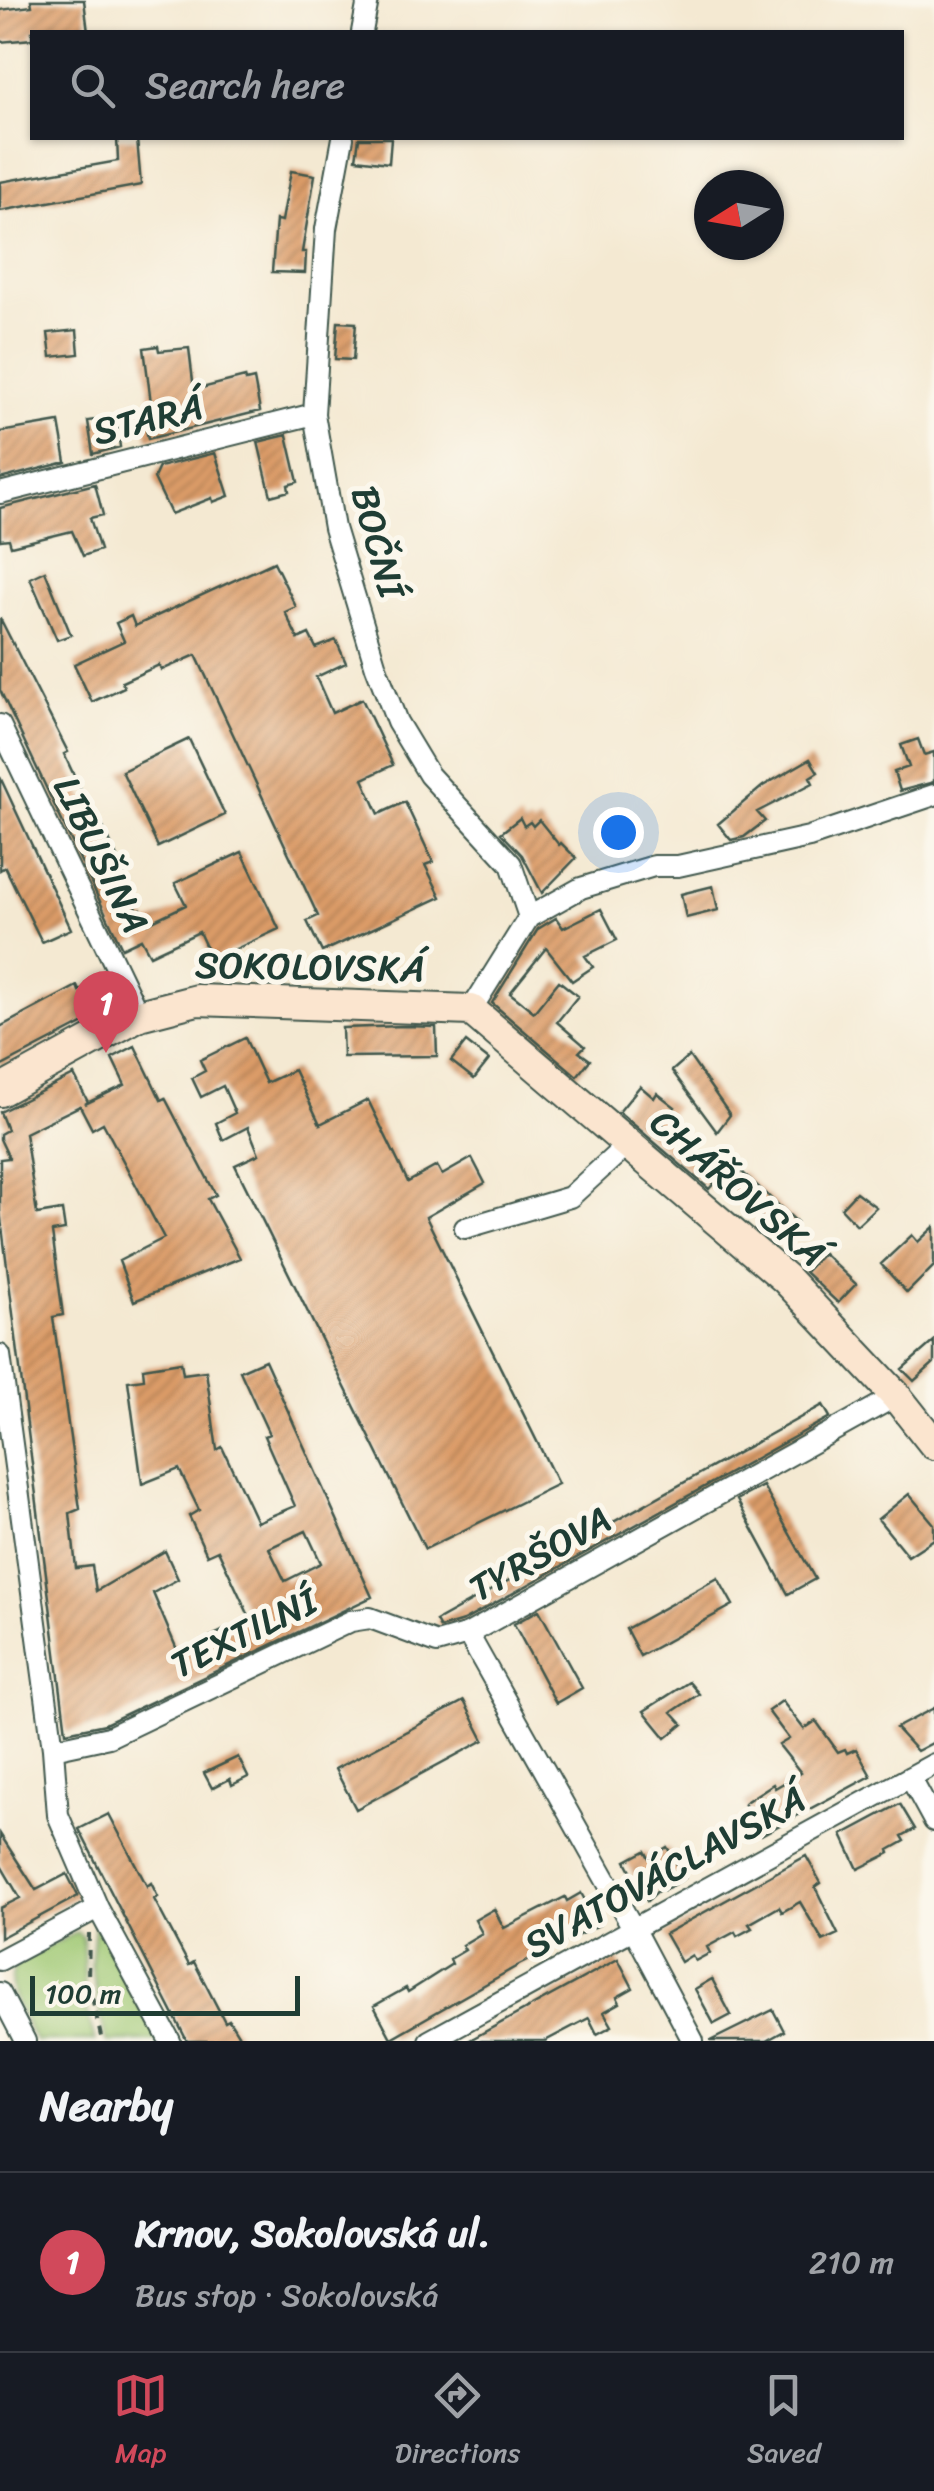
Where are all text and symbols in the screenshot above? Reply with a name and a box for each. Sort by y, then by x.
search box [30,30,904,140]
text: Search here [145,52,345,119]
icon: search [65,58,120,113]
north arrow [694,170,784,260]
street label: STARÁ [86,372,214,465]
street label: BOČNÍ [331,478,426,608]
street label: LIBUŠINA [34,764,168,946]
your location [593,807,644,858]
street label: SOKOLOVSKÁ [194,931,430,1003]
pin: 1 [74,970,138,1053]
street label: CHÁŘOVSKÁ [634,1091,845,1287]
street label: TYRŠOVA [456,1487,624,1621]
street label: TEXTILNÍ [159,1568,331,1698]
street label: SVATOVÁCLAVSKÁ [511,1764,822,1978]
text: 100 m [45,1969,121,2018]
scale bar [30,1971,300,2016]
text: Nearby [40,2069,173,2143]
text: Krnov, Sokolovská ul. [135,2200,491,2267]
text: 1 [66,2234,79,2291]
text: 210 m [809,2234,894,2291]
text: Bus stop · Sokolovská [135,2267,439,2324]
tab: Map [113,2368,168,2477]
tab: Directions [395,2368,520,2477]
tab: Saved [747,2368,821,2477]

